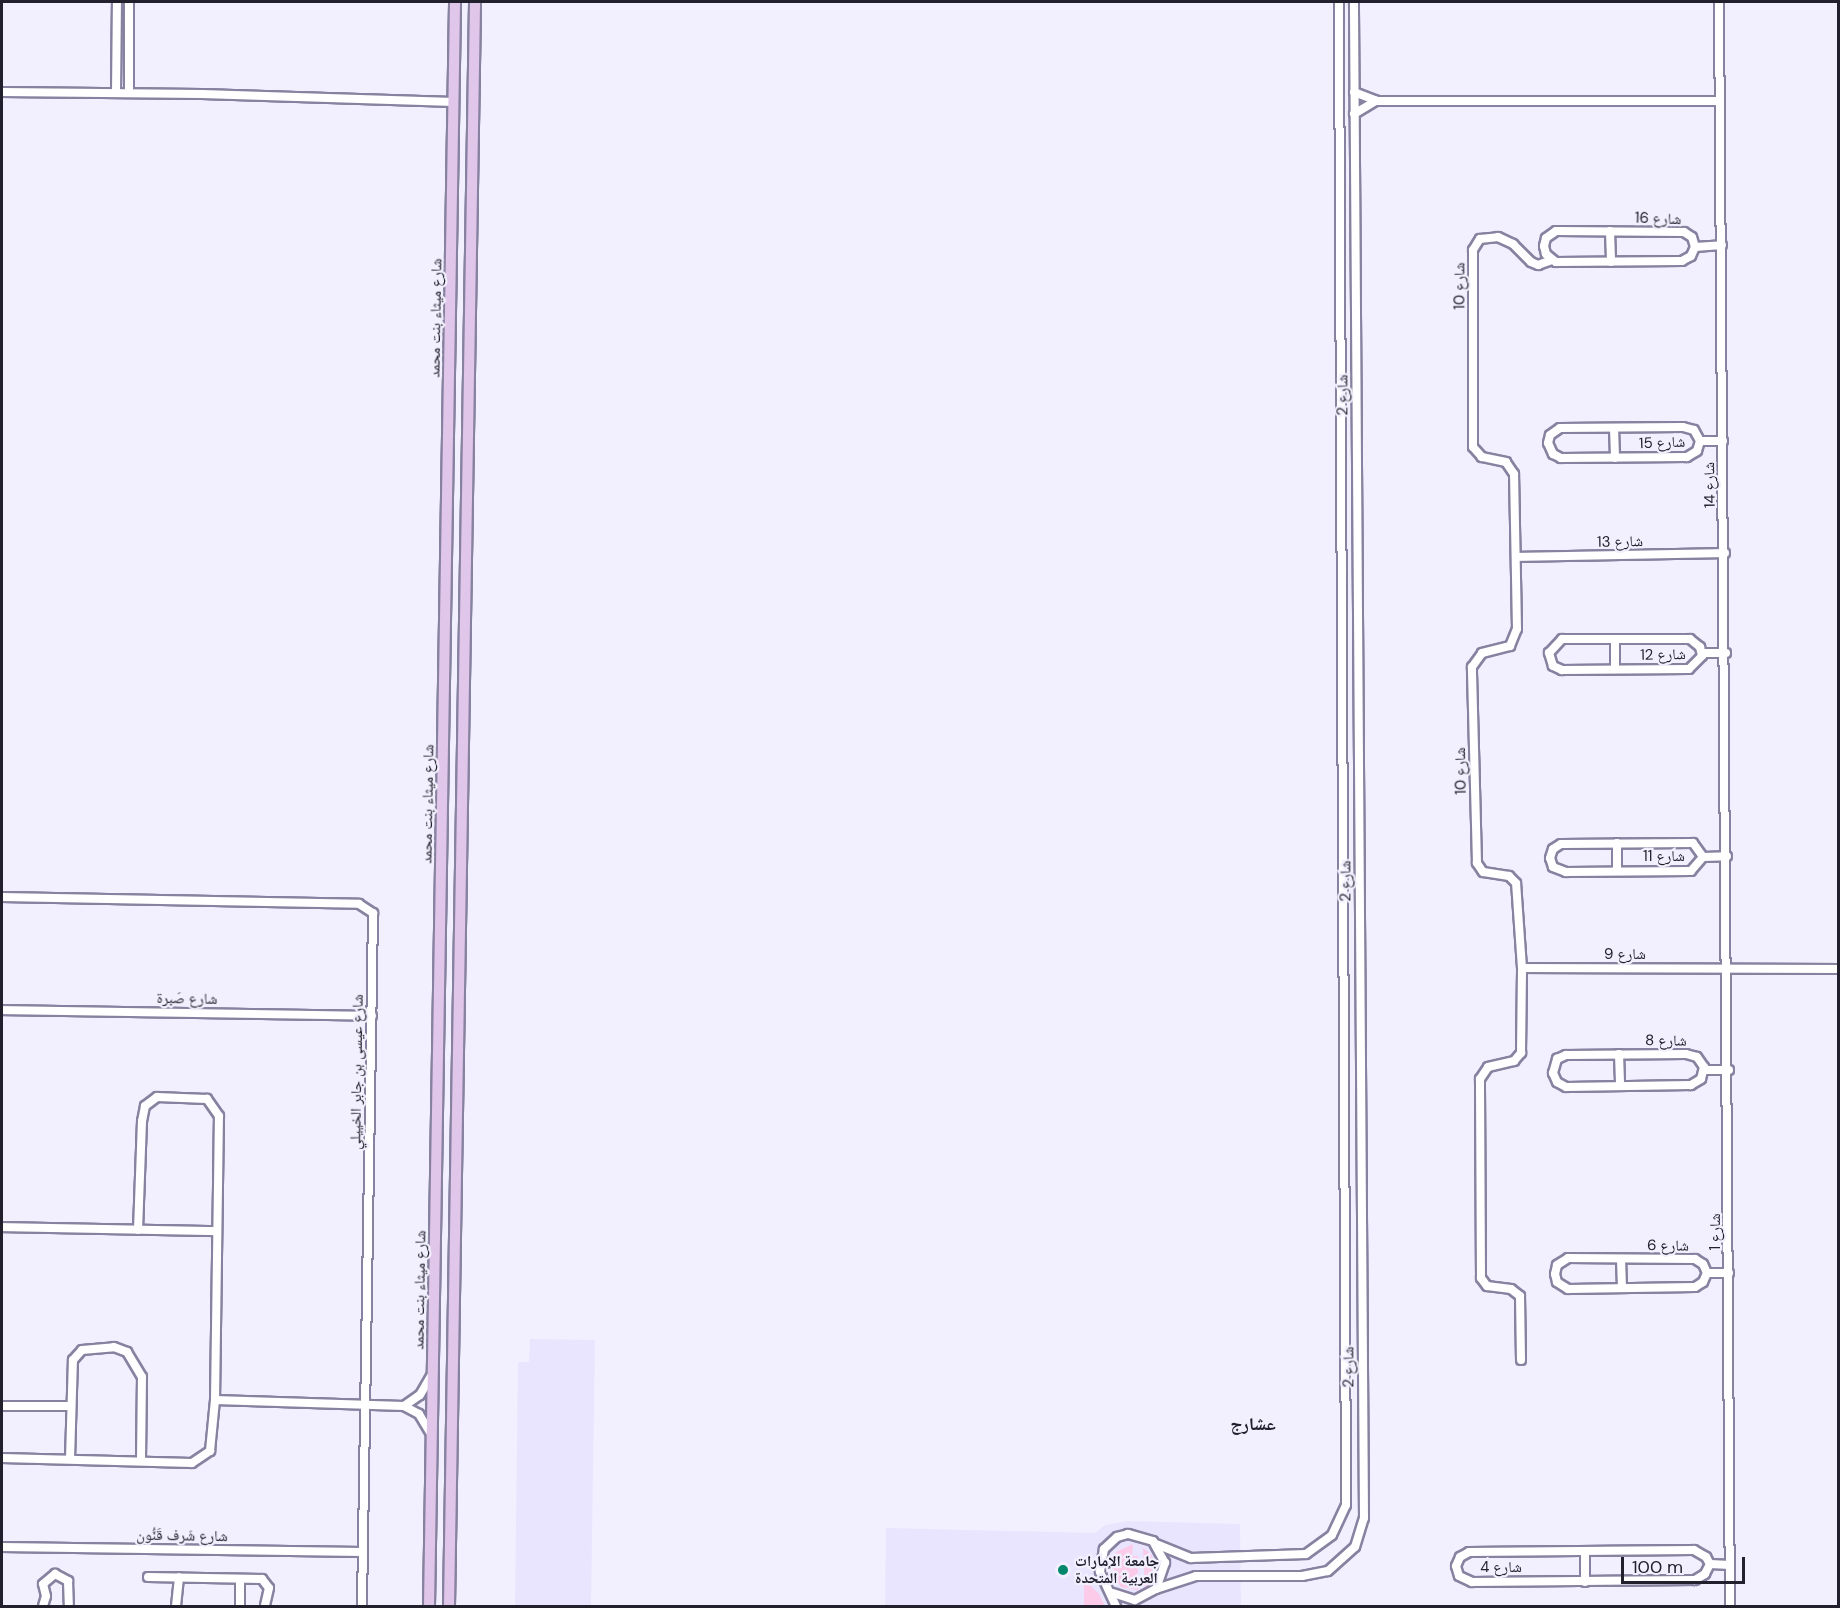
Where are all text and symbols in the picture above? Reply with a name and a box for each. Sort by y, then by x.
street label: شارع 16 [1634,209,1682,229]
street label: شارع ميثاء بنت محمد [426,258,446,378]
street label: شارع 10 [1451,262,1469,310]
street label: شارع 2 [1334,374,1352,416]
street label: شارع 15 [1639,433,1685,453]
street label: شارع 14 [1701,462,1719,508]
street label: شارع 13 [1597,533,1643,551]
street label: شارع 12 [1640,646,1686,664]
street label: شارع ميثاء بنت محمد [418,744,438,864]
street label: شارع 10 [1452,747,1470,795]
street label: شارع 11 [1643,848,1685,866]
street label: شارع 2 [1337,860,1355,902]
street label: شارع 9 [1604,946,1646,964]
street label: شارع صَبرة [156,989,218,1009]
street label: شارع عيسى بن جابر الخييلي [347,994,367,1150]
street label: شارع 8 [1645,1032,1687,1050]
street label: شارع 1 [1707,1213,1725,1251]
street label: شارع ميثاء بنت محمد [410,1230,430,1350]
street label: شارع 6 [1647,1237,1689,1255]
street label: شارع 2 [1340,1346,1358,1388]
district label: عشارج [1230,1413,1276,1435]
street label: شارع شَرف قَنُّون [136,1526,228,1546]
scale bar [1624,1545,1748,1583]
place label: جامعة الإمارات العربية المتحدة [1075,1552,1159,1587]
text: 100 m [1632,1555,1683,1579]
street label: شارع 4 [1480,1559,1522,1577]
marker: جامعة الإمارات العربية المتحدة [1056,1563,1070,1577]

